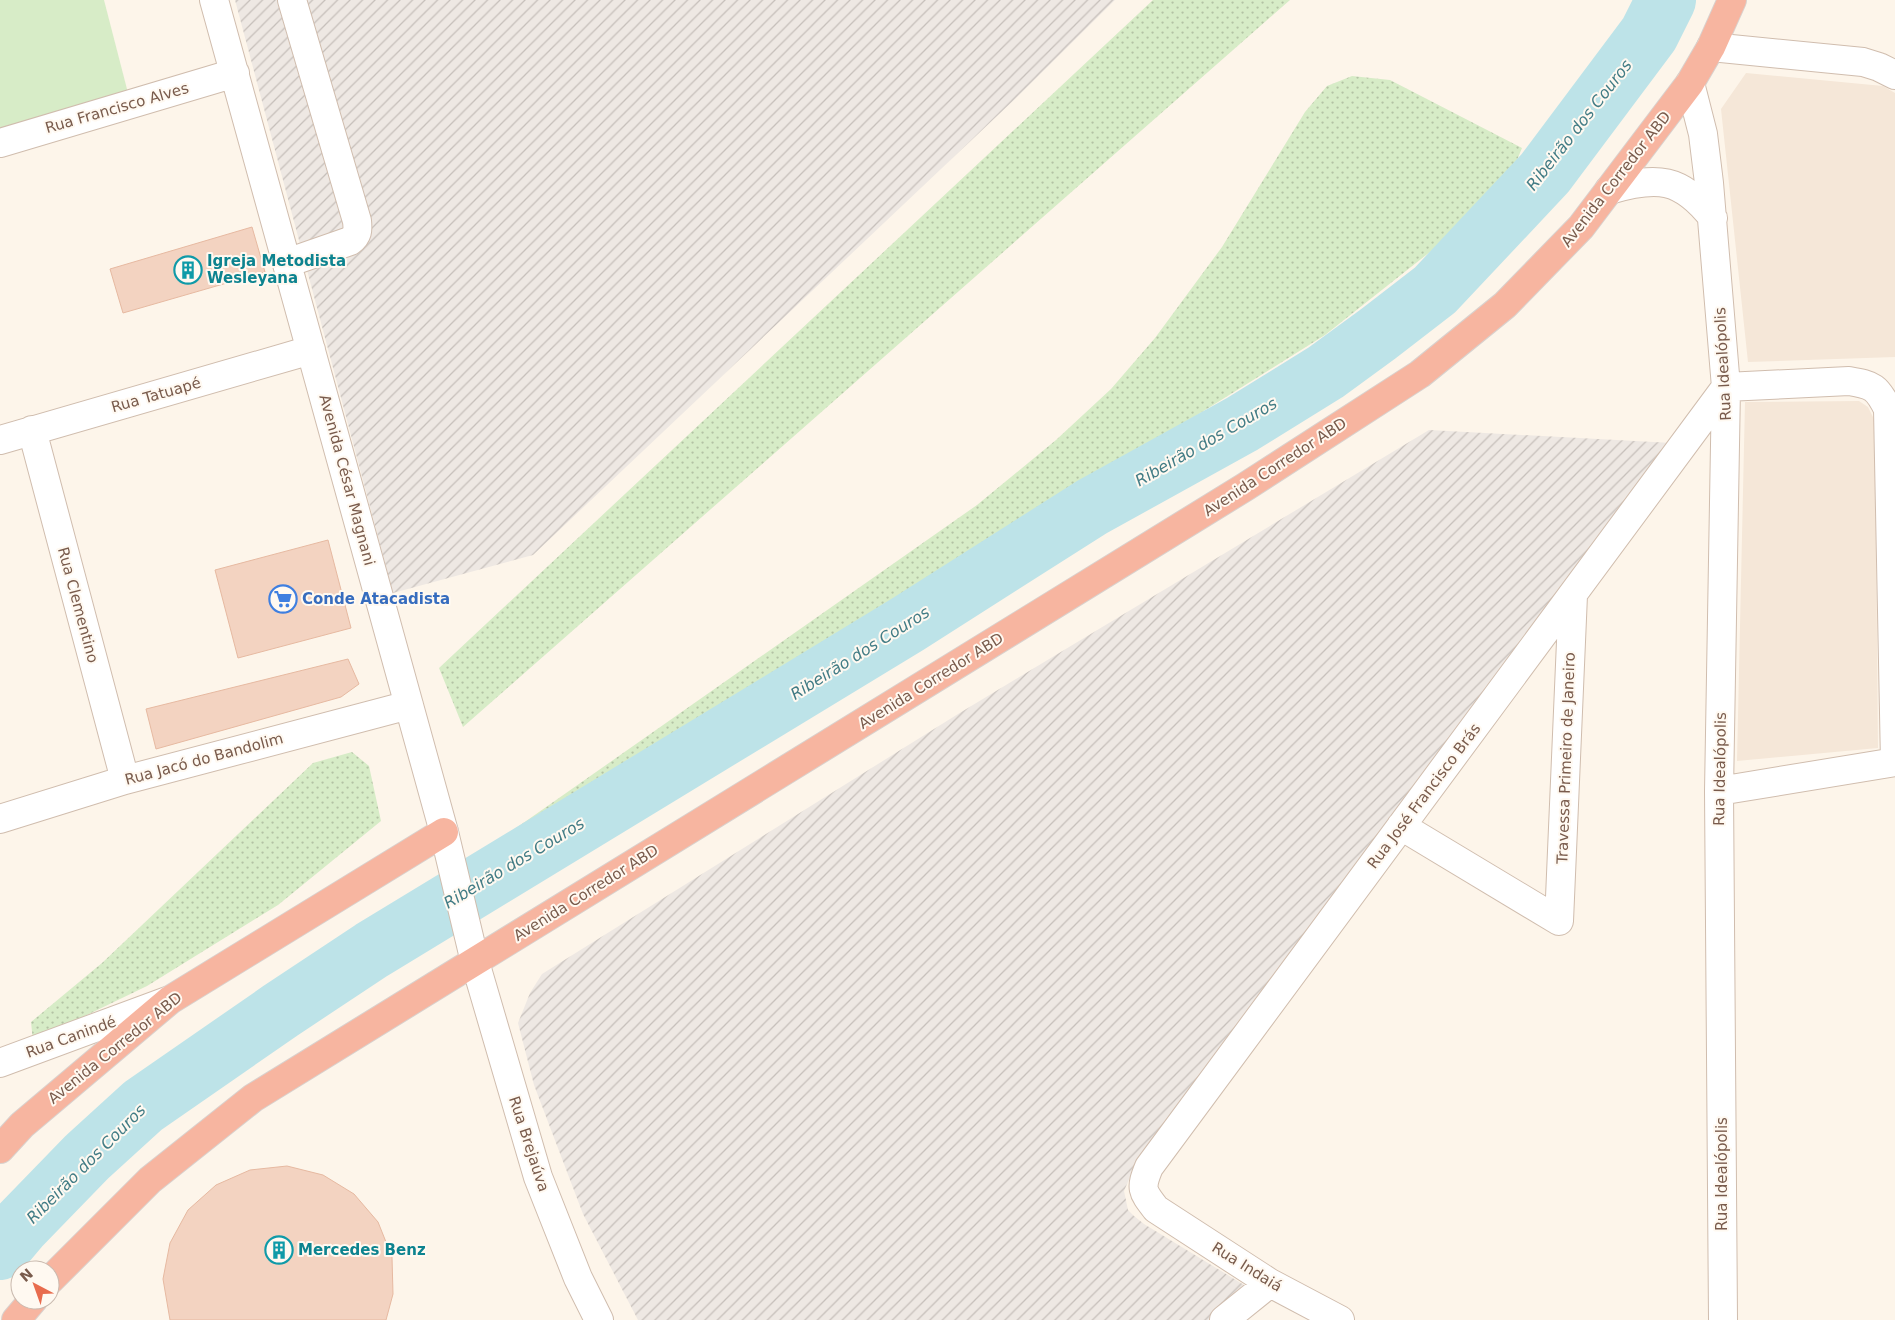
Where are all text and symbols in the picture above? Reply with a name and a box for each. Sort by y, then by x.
water label: Ribeirão dos Couros [1522,56,1636,194]
street label: Rua Francisco Alves [43,79,191,137]
street label: Avenida Corredor ABD [1558,108,1674,250]
place label: Igreja Metodista Wesleyana [207,252,346,287]
building icon: Igreja Metodista Wesleyana [173,255,203,285]
street label: Rua Idealópolis [1711,307,1735,421]
street label: Rua Tatuapé [109,374,203,416]
street label: Avenida César Magnani [315,393,379,567]
water label: Ribeirão dos Couros [1132,394,1280,490]
street label: Avenida Corredor ABD [1200,414,1350,520]
street label: Rua Clementino [54,545,102,665]
supermarket icon: Conde Atacadista [268,584,298,614]
place label: Conde Atacadista [302,590,450,608]
water label: Ribeirão dos Couros [787,602,933,704]
street label: Avenida Corredor ABD [855,629,1007,733]
street label: Travessa Primeiro de Janeiro [1553,652,1579,865]
street label: Rua Idealópolis [1710,712,1730,826]
street label: Rua José Francisco Brás [1364,720,1485,872]
street label: Rua Jacó do Bandolim [123,729,285,789]
water label: Ribeirão dos Couros [440,814,588,912]
street label: Avenida Corredor ABD [510,841,662,945]
street label: Avenida Corredor ABD [44,988,186,1108]
street label: Rua Canindé [23,1012,119,1062]
street label: Rua Brejaúva [505,1094,553,1194]
water label: Ribeirão dos Couros [23,1101,149,1227]
street label: Rua Idealópolis [1713,1117,1731,1231]
building icon: Mercedes Benz [264,1235,294,1265]
street label: Rua Indaiá [1209,1238,1285,1296]
place label: Mercedes Benz [298,1241,426,1259]
north arrow [10,1260,60,1310]
text: N [17,1265,36,1285]

